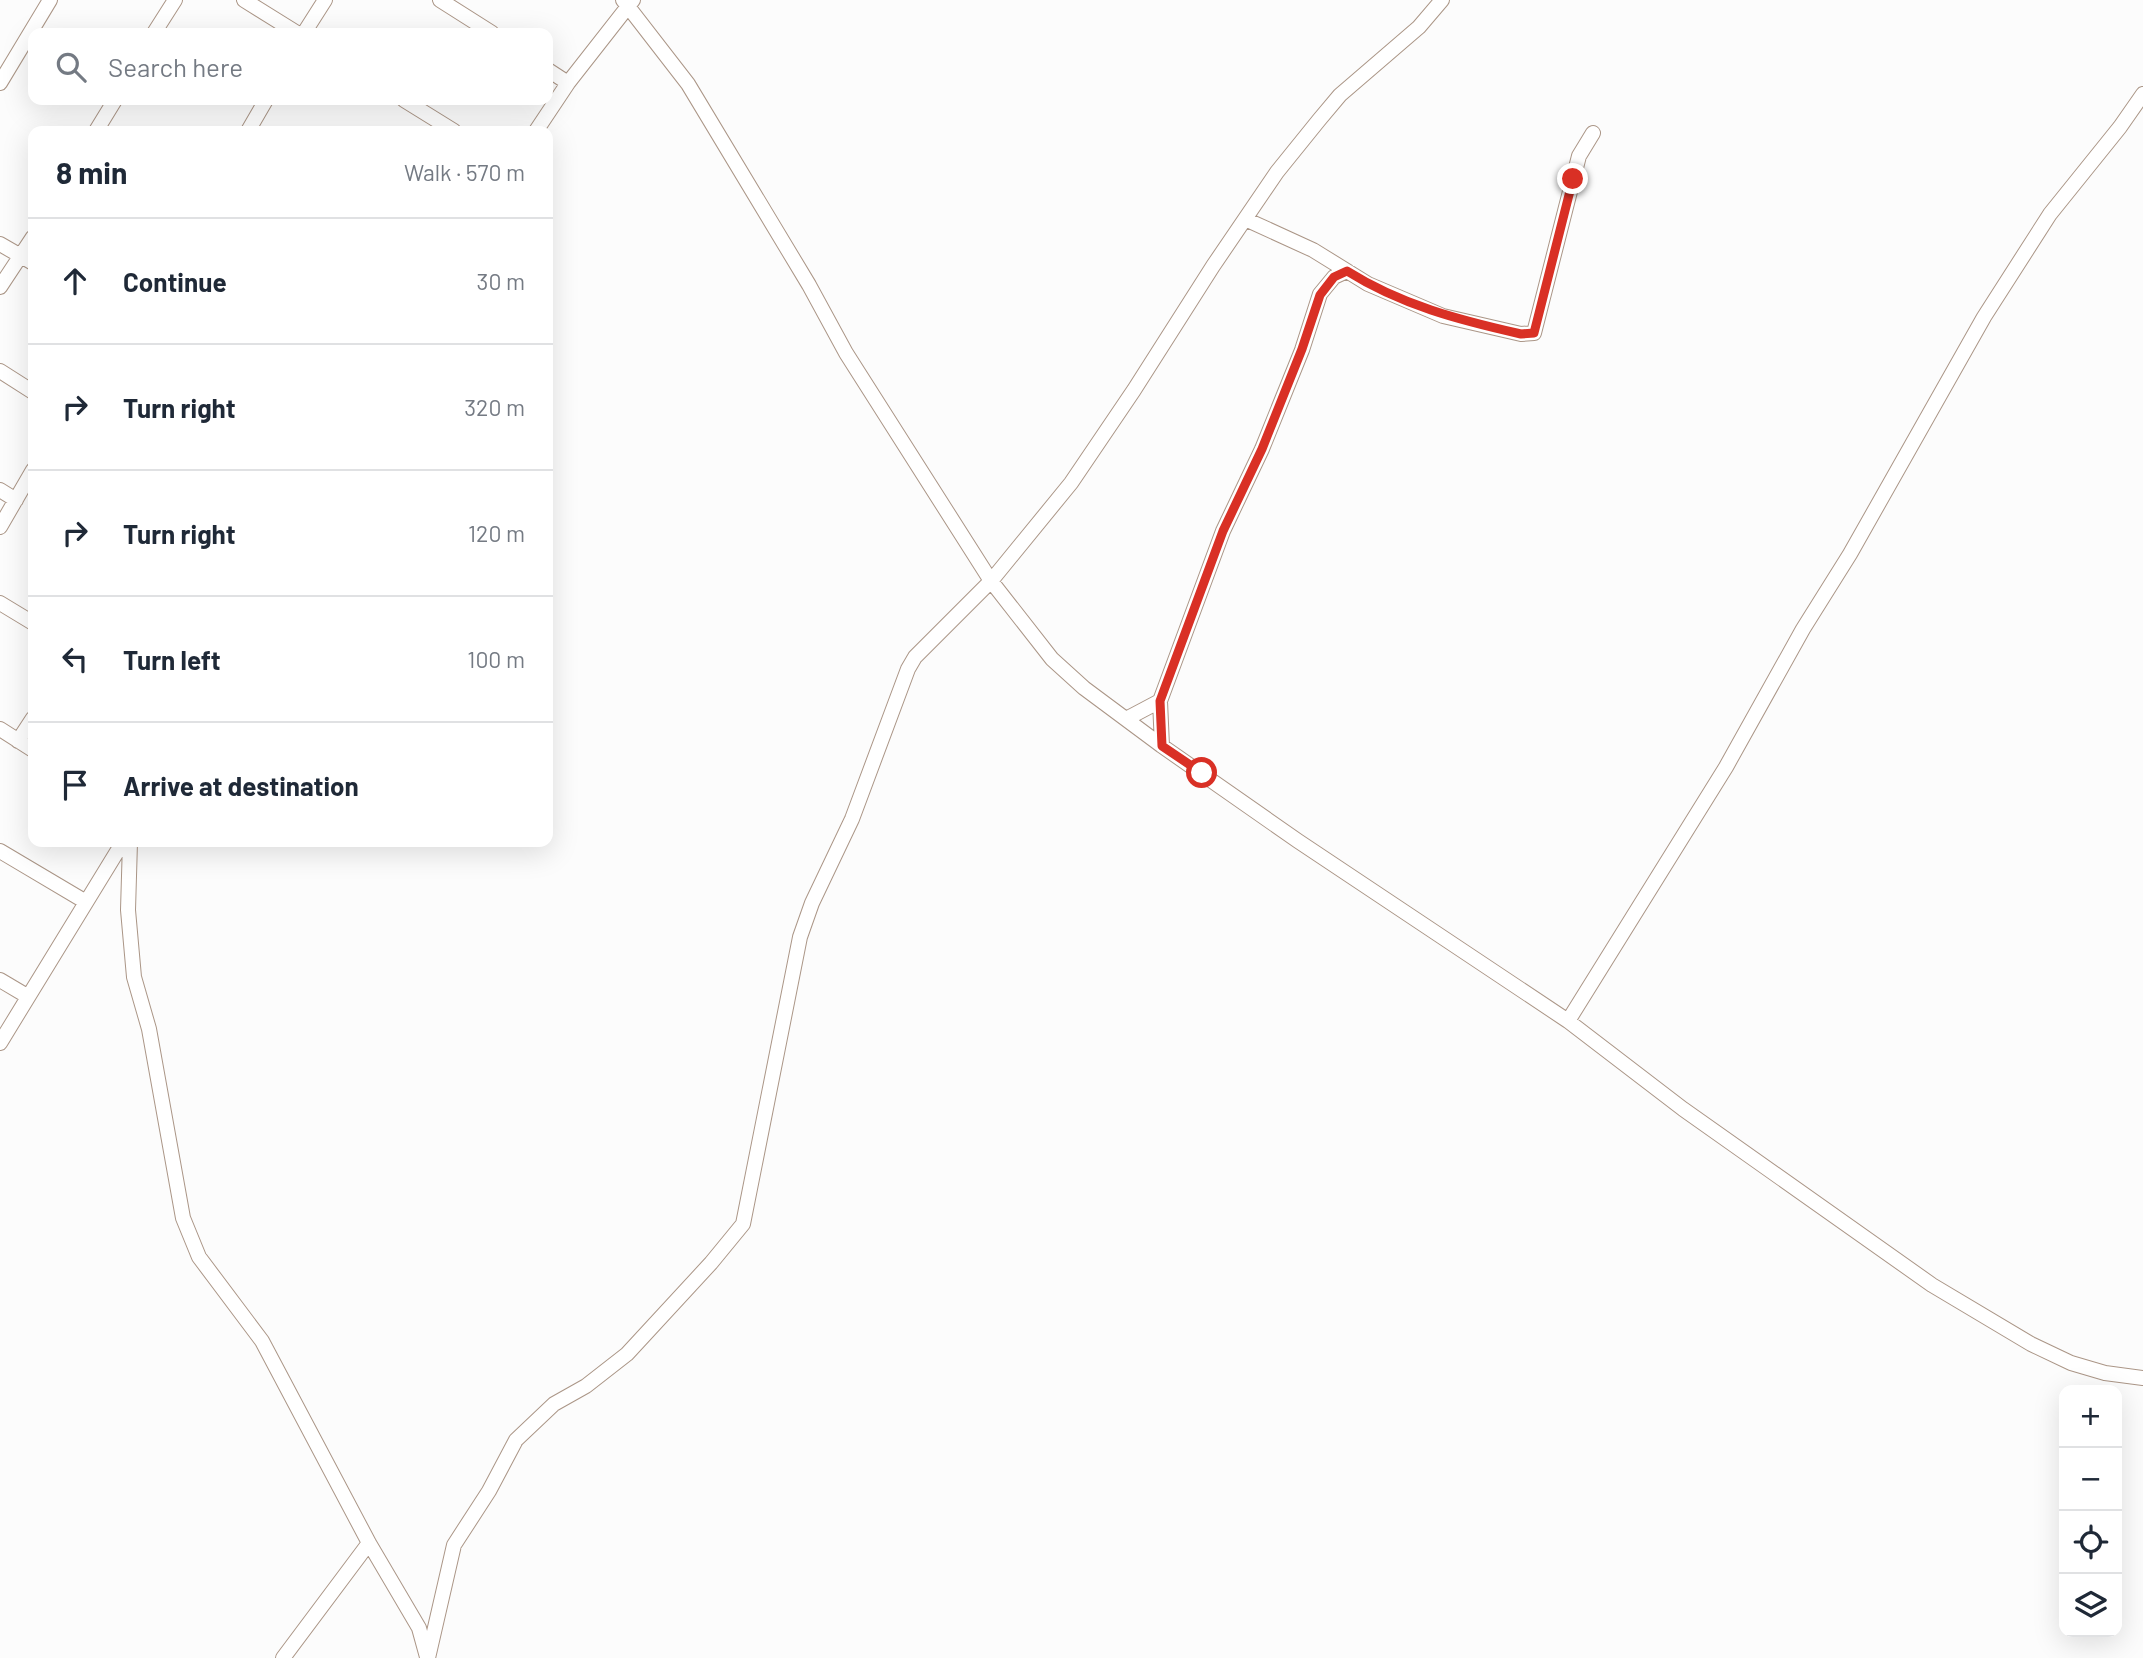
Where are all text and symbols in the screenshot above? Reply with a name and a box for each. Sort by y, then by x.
search box [28,28,553,105]
icon: search [52,48,90,86]
text: Search here [108,51,243,82]
text: 8 min [56,154,127,190]
text: Walk · 570 m [404,158,525,186]
route end [1557,163,1588,194]
icon: ahead [56,262,94,300]
text: Continue [123,266,227,297]
text: 30 m [477,267,525,295]
icon: right [56,388,94,426]
text: Turn right [123,392,236,423]
text: 320 m [464,393,525,421]
icon: right [56,514,94,552]
text: Turn right [123,518,236,549]
text: 120 m [468,519,525,547]
icon: left [56,640,94,678]
text: Turn left [123,644,221,675]
text: 100 m [467,645,525,673]
route start [1186,757,1217,788]
icon: arrive [56,766,94,804]
text: Arrive at destination [123,770,359,801]
map controls [2059,1385,2122,1637]
button: + [2059,1385,2122,1448]
button: − [2059,1448,2122,1511]
button: locate [2059,1511,2122,1574]
button: layers [2059,1574,2122,1637]

